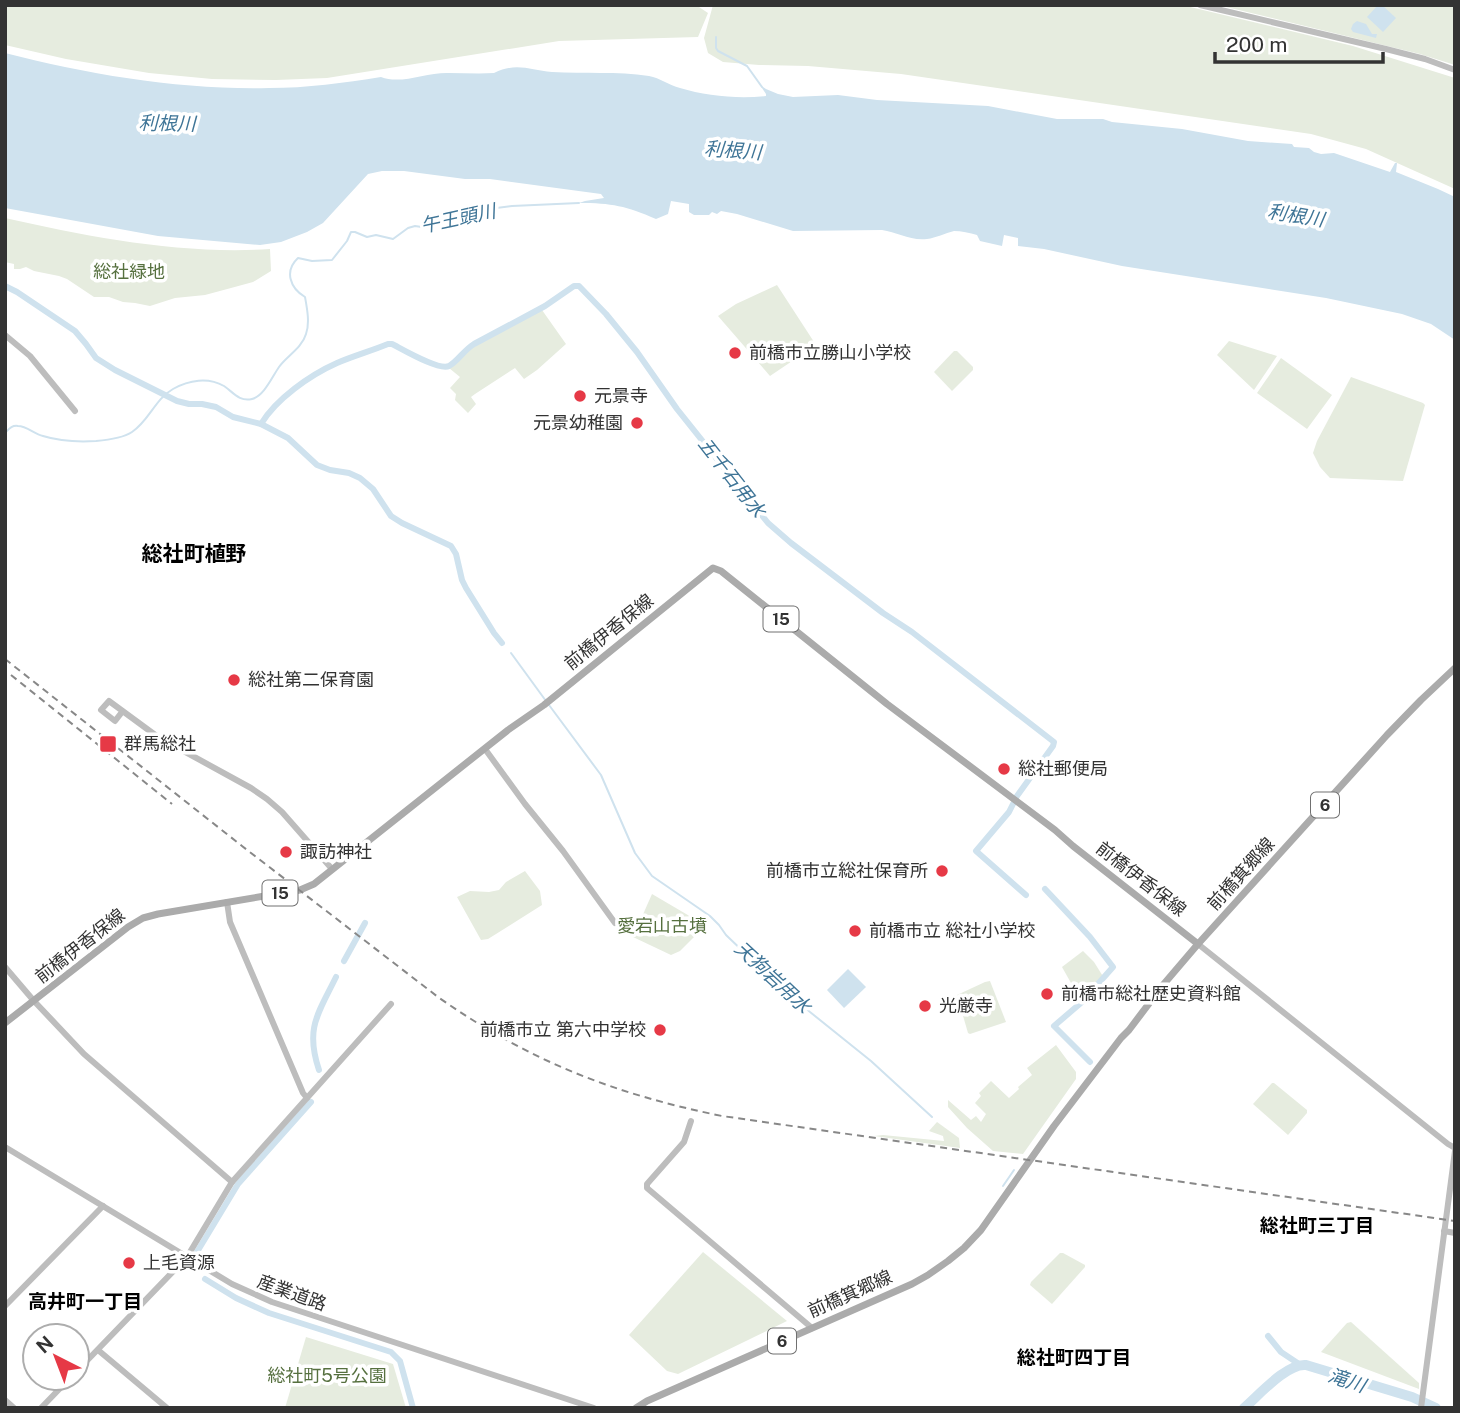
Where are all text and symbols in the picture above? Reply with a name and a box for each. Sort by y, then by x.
scale bar [1215,21,1383,65]
text: 200 m [1226,32,1287,57]
water label: 利根川 [138,112,198,135]
water label: 利根川 [704,137,764,163]
water label: 午王頭川 [419,199,499,237]
water label: 利根川 [1266,200,1328,231]
park label: 総社緑地 [93,261,165,282]
place label: 前橋市立勝山小学校 [749,342,911,363]
marker: 前橋市立勝山小学校 [727,345,743,361]
place label: 元景寺 [594,385,648,406]
marker: 元景寺 [572,388,588,404]
place label: 元景幼稚園 [533,412,623,433]
marker: 元景幼稚園 [629,415,645,431]
water label: 五千石用水 [694,433,771,523]
district label: 総社町植野 [142,541,247,566]
street label: 前橋伊香保線 [560,589,657,674]
road number: 15 [764,606,798,632]
place label: 総社第二保育園 [248,669,374,690]
marker: 総社第二保育園 [226,672,242,688]
place label: 群馬総社 [124,733,196,754]
marker: 群馬総社 [98,734,118,754]
place label: 総社郵便局 [1018,758,1108,779]
marker: 総社郵便局 [996,761,1012,777]
road number: 6 [1311,792,1339,818]
street label: 前橋箕郷線 [1203,833,1279,914]
street label: 前橋伊香保線 [1092,837,1190,920]
place label: 諏訪神社 [300,841,372,862]
marker: 諏訪神社 [278,844,294,860]
place label: 前橋市立総社保育所 [766,860,928,881]
marker: 前橋市立総社保育所 [934,863,950,879]
road number: 15 [262,880,298,906]
street label: 前橋伊香保線 [31,904,129,987]
park label: 愛宕山古墳 [617,915,707,936]
place label: 前橋市立 総社小学校 [869,920,1035,941]
marker: 前橋市立 総社小学校 [847,923,863,939]
water label: 天狗岩用水 [731,937,817,1019]
place label: 前橋市総社歴史資料館 [1061,983,1241,1004]
marker: 前橋市総社歴史資料館 [1039,986,1055,1002]
place label: 光厳寺 [939,995,993,1016]
marker: 光厳寺 [917,998,933,1014]
place label: 前橋市立 第六中学校 [480,1019,646,1040]
marker: 前橋市立 第六中学校 [652,1022,668,1038]
district label: 総社町三丁目 [1260,1214,1374,1236]
place label: 上毛資源 [143,1252,215,1273]
marker: 上毛資源 [121,1255,137,1271]
street label: 前橋箕郷線 [804,1266,895,1321]
street label: 産業道路 [255,1270,330,1315]
district label: 高井町一丁目 [28,1290,142,1312]
north arrow [21,1322,91,1392]
road number: 6 [768,1329,796,1354]
text: N [32,1331,58,1358]
district label: 総社町四丁目 [1017,1346,1131,1368]
water label: 滝川 [1326,1364,1370,1397]
park label: 総社町5号公園 [267,1365,387,1386]

